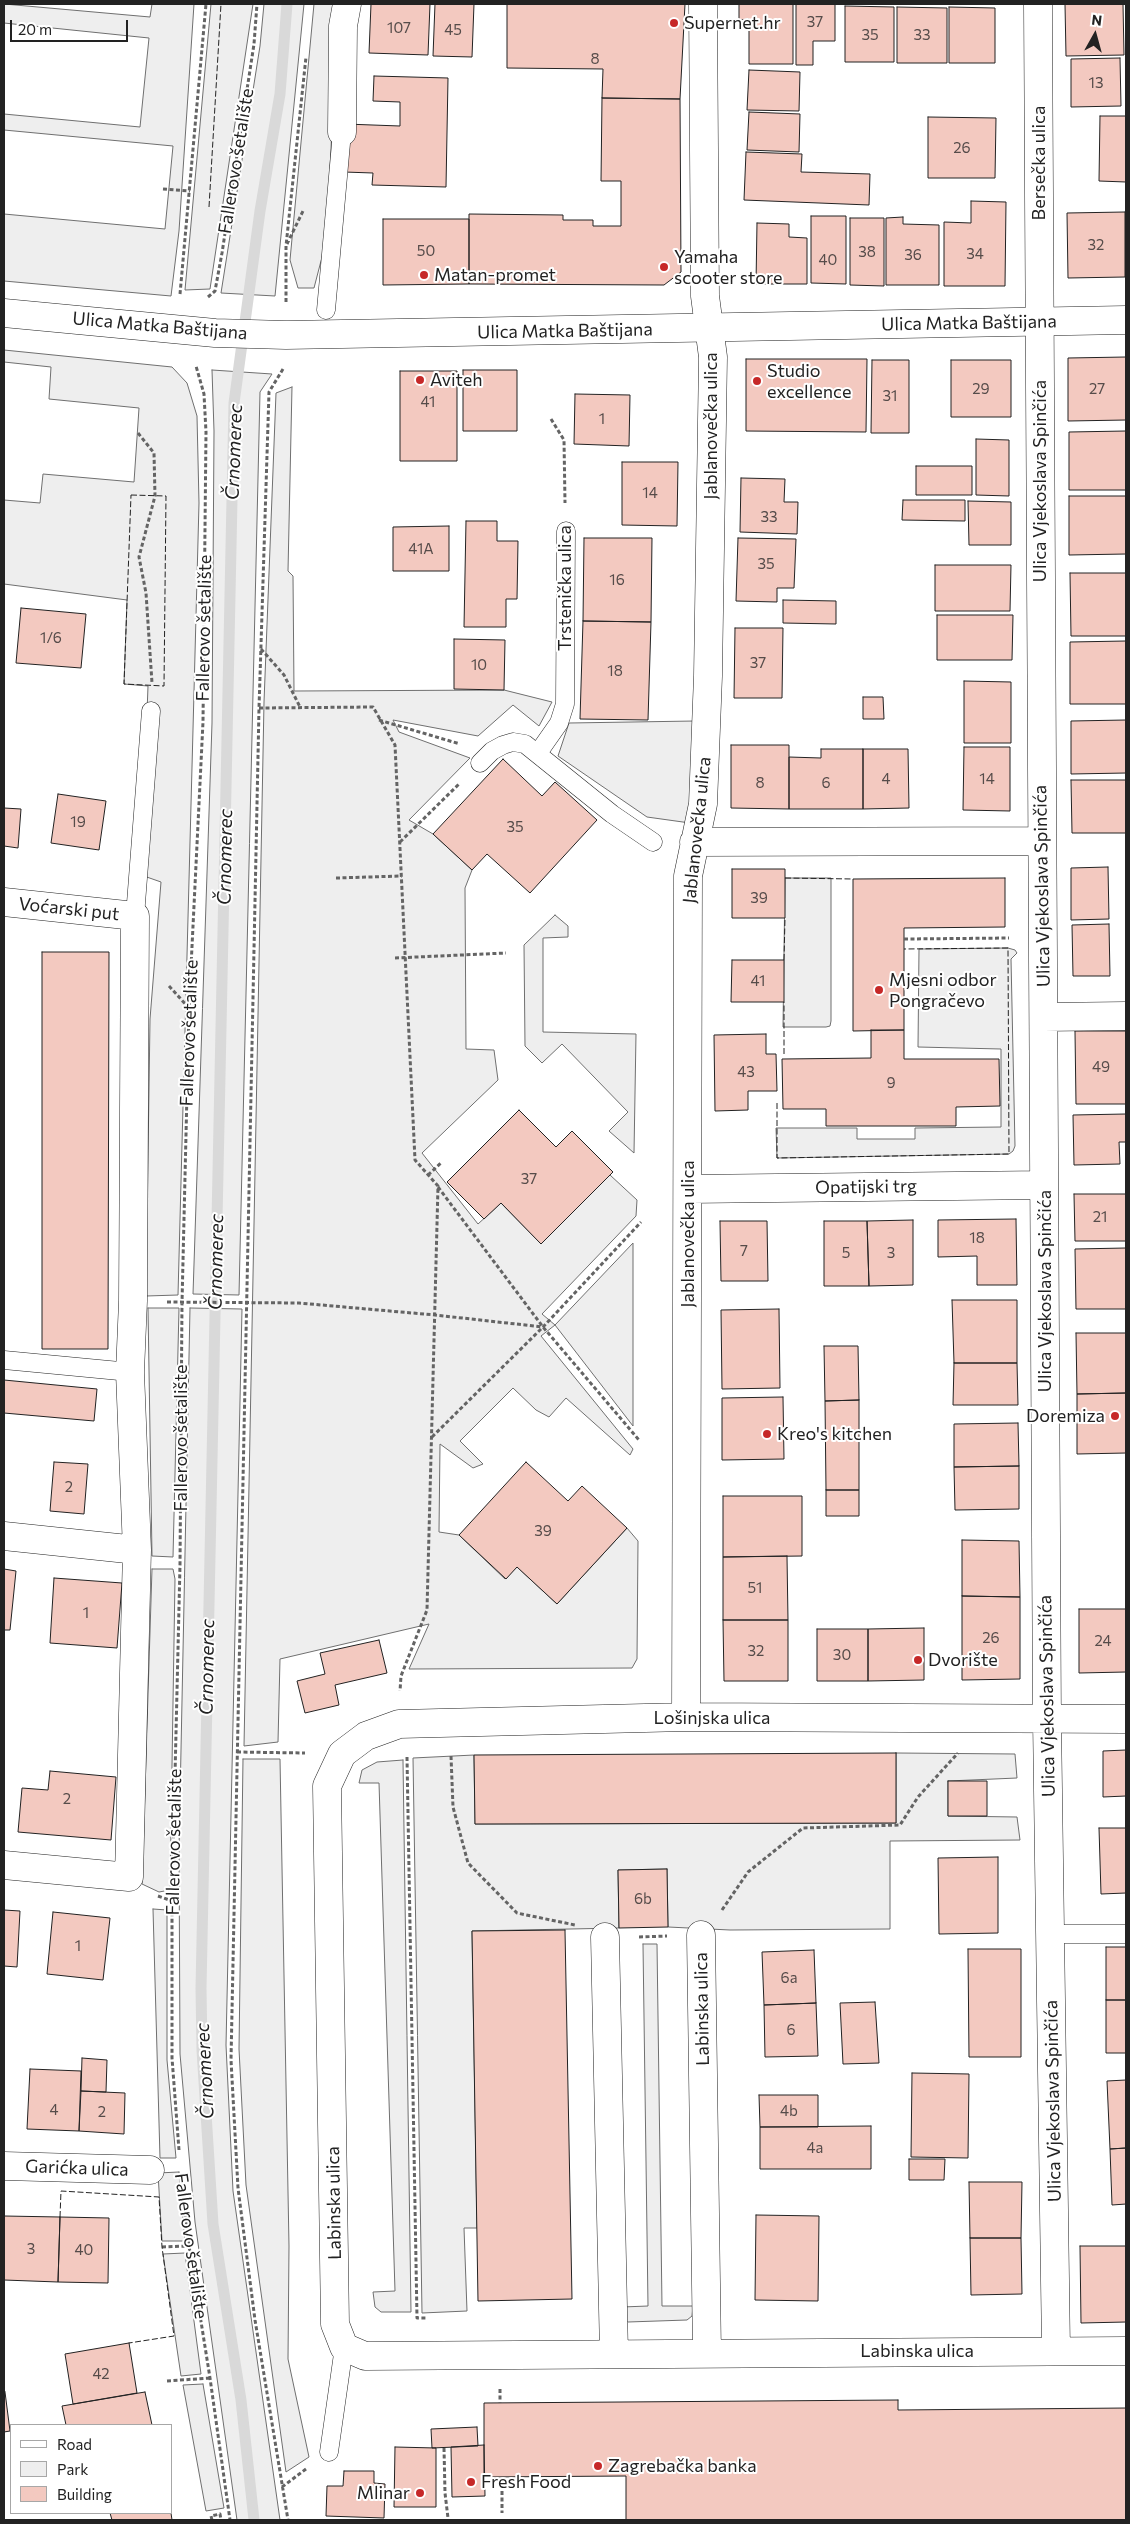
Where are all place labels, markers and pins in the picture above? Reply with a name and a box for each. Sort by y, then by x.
place label: Supernet.hr [684,12,781,34]
marker: Supernet.hr [668,17,680,29]
place label: Yamaha scooter store [674,246,782,288]
marker: Yamaha scooter store [658,261,670,273]
place label: Matan-promet [434,264,556,286]
marker: Matan-promet [418,269,430,281]
place label: Studio excellence [767,360,851,402]
place label: Aviteh [430,369,483,391]
marker: Aviteh [414,374,426,386]
marker: Studio excellence [751,375,763,387]
place label: Mjesni odbor Pongračevo [889,969,997,1012]
marker: Mjesni odbor Pongračevo [873,984,885,996]
place label: Doremiza [1026,1405,1105,1427]
marker: Doremiza [1109,1410,1121,1422]
place label: Kreo's kitchen [777,1423,892,1445]
marker: Kreo's kitchen [761,1428,773,1440]
place label: Dvorište [928,1649,998,1671]
marker: Dvorište [912,1654,924,1666]
place label: Zagrebačka banka [608,2455,757,2477]
marker: Zagrebačka banka [592,2460,604,2472]
place label: Fresh Food [481,2471,571,2493]
marker: Fresh Food [465,2476,477,2488]
place label: Mlinar [357,2482,410,2504]
marker: Mlinar [414,2487,426,2499]

